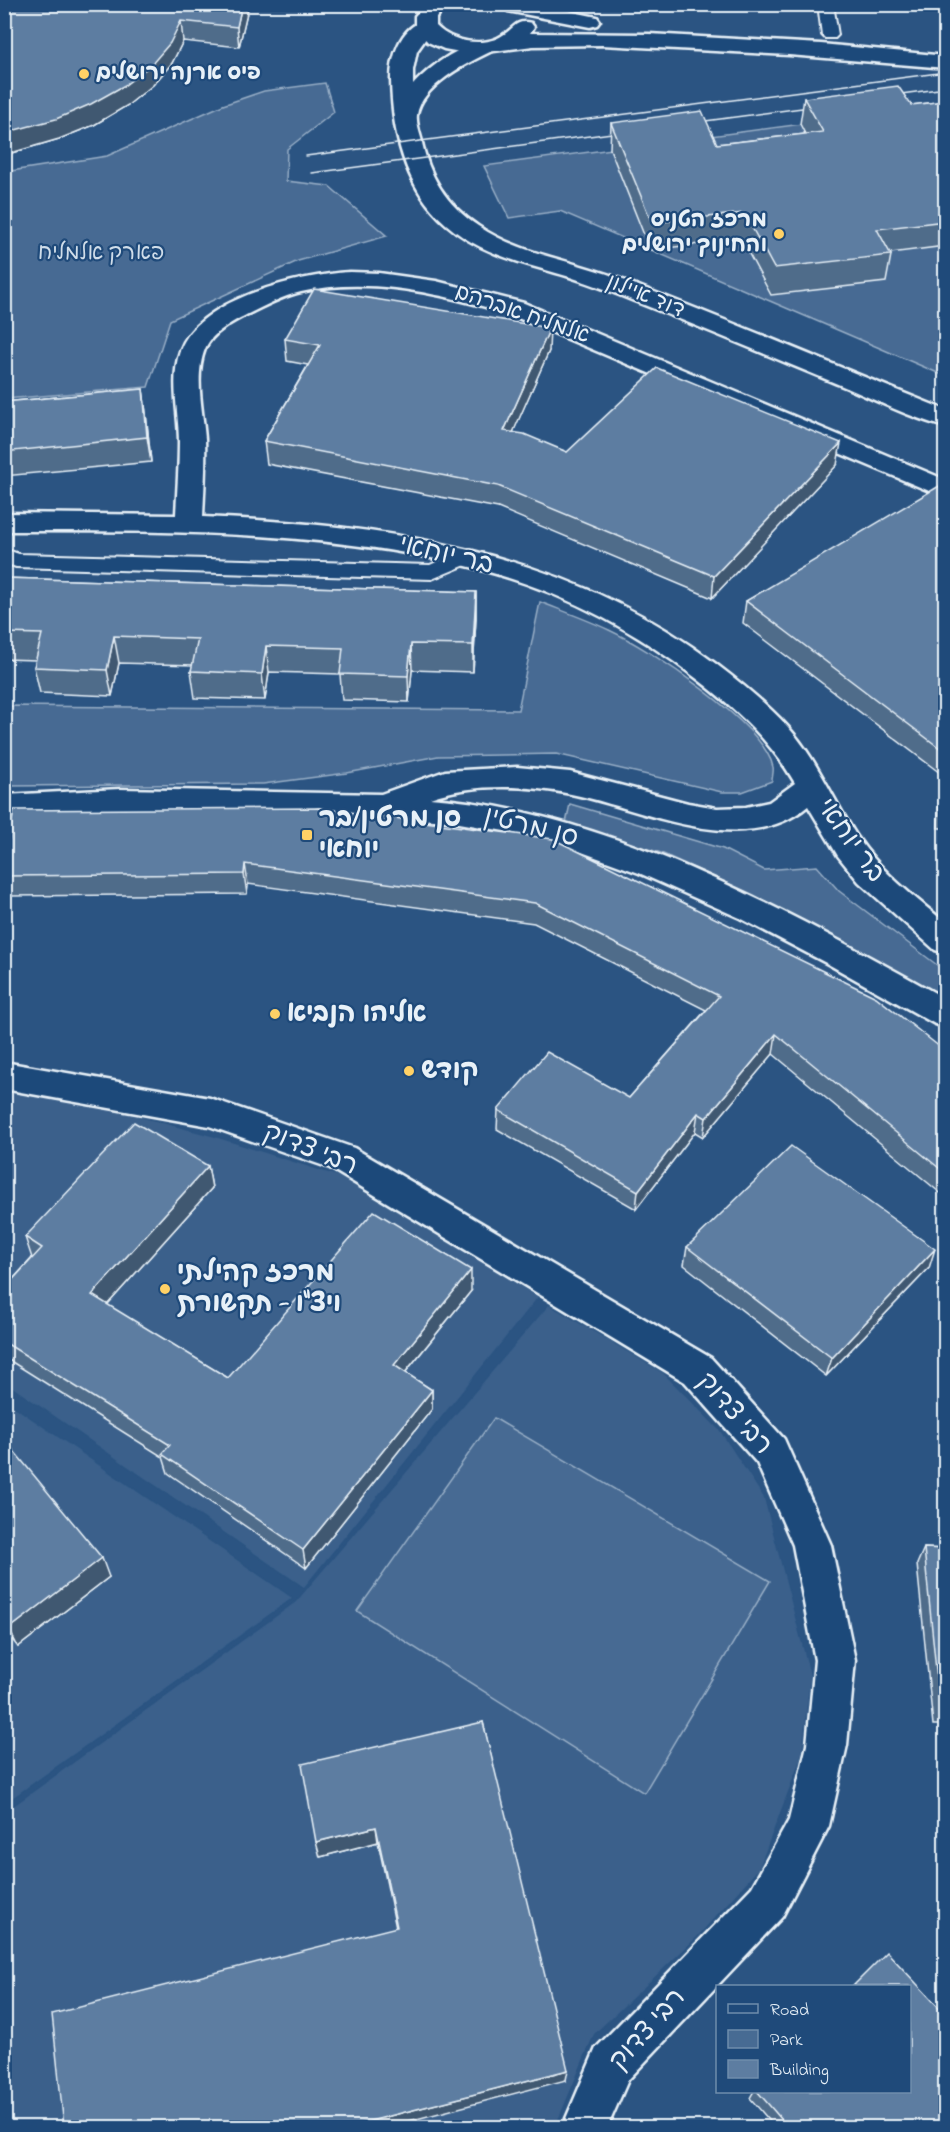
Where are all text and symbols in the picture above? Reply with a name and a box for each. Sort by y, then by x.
place label: פיס ארנה ירושלים [96,58,261,90]
marker: פיס ארנה ירושלים [77,67,91,81]
place label: מרכז הטניס והחינוך ירושלים [622,205,767,262]
marker: מרכז הטניס והחינוך ירושלים [772,227,786,241]
park label: פארק אלמליח [38,238,164,270]
street label: דוד איילון [601,267,689,327]
street label: אלמליח אברהם [450,277,594,353]
street label: בר יוחאי [395,526,497,586]
street label: בר יוחאי [806,791,894,891]
street label: סן מרטין [480,797,582,859]
place label: סן מרטין/בר יוחאי [319,800,461,870]
marker: סן מרטין/בר יוחאי [300,828,314,842]
place label: אליהו הנביא [287,995,427,1034]
marker: אליהו הנביא [268,1007,282,1021]
place label: קודש [421,1052,479,1091]
marker: קודש [402,1064,416,1078]
street label: רבי צדוק [257,1113,363,1187]
place label: מרכז קהילתי ויצ"ו - תקשורת [177,1254,341,1324]
marker: מרכז קהילתי ויצ"ו - תקשורת [158,1282,172,1296]
street label: רבי צדוק [687,1364,781,1464]
street label: רבי צדוק [600,1980,696,2080]
legend [716,1985,911,2093]
text: Road [770,1998,809,2024]
text: Park [770,2028,803,2054]
text: Building [769,2058,829,2085]

